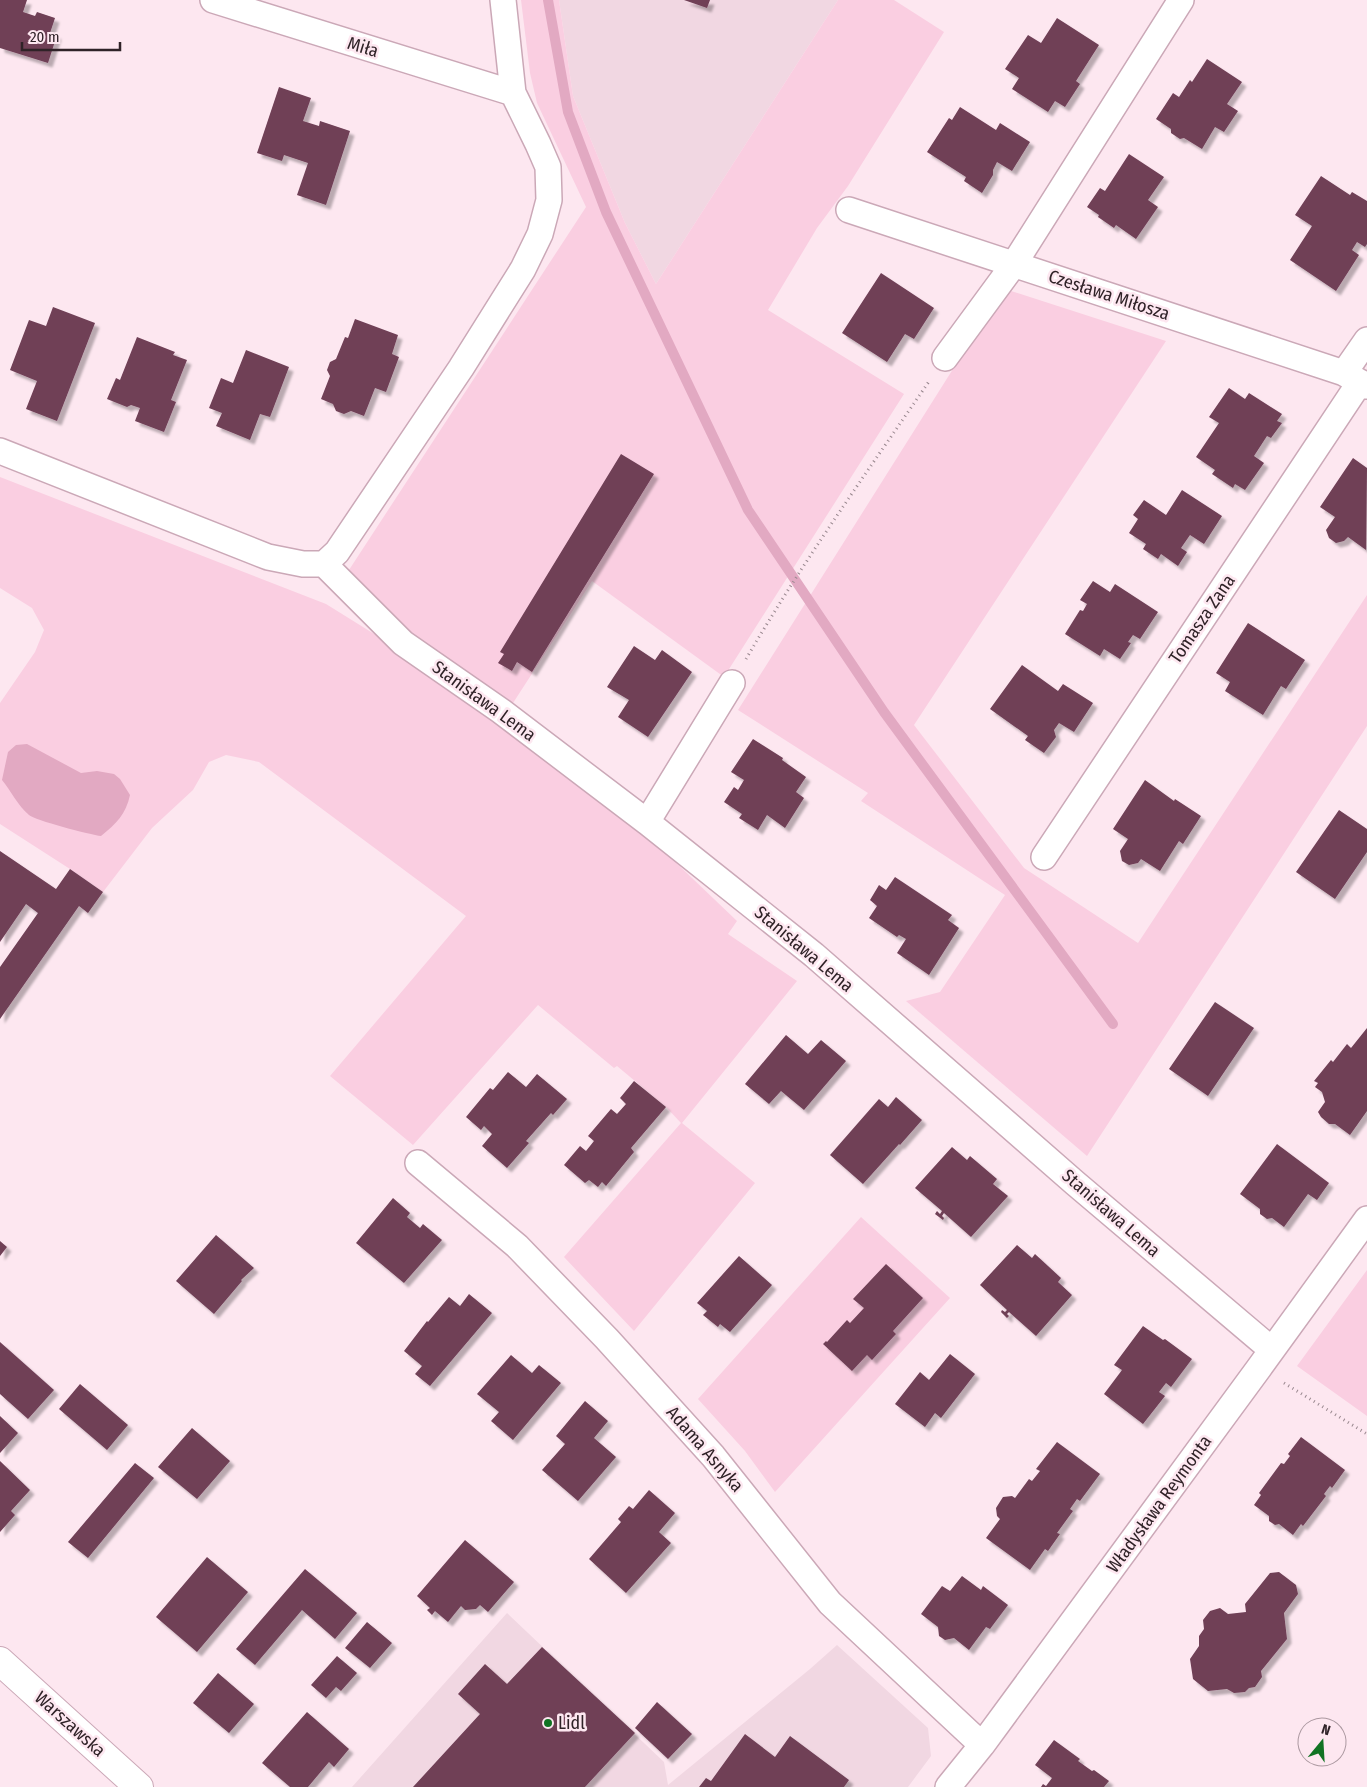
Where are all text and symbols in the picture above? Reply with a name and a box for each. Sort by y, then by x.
scale bar [22,20,120,52]
text: 20 m [30,28,60,46]
street label: Miła [345,32,381,62]
street label: Czesława Miłosza [1046,265,1173,325]
street label: Tomasza Zana [1164,570,1240,668]
street label: Stanisława Lema [428,656,540,746]
street label: Stanisława Lema [750,901,858,997]
street label: Stanisława Lema [1058,1164,1165,1262]
street label: Adama Asnyka [662,1402,748,1496]
street label: Władysława Reymonta [1102,1431,1216,1577]
street label: Warszawska [30,1687,110,1762]
place label: Lidl [558,1712,585,1734]
marker: Lidl [542,1717,554,1729]
north arrow [1297,1717,1347,1767]
text: N [1319,1721,1332,1739]

